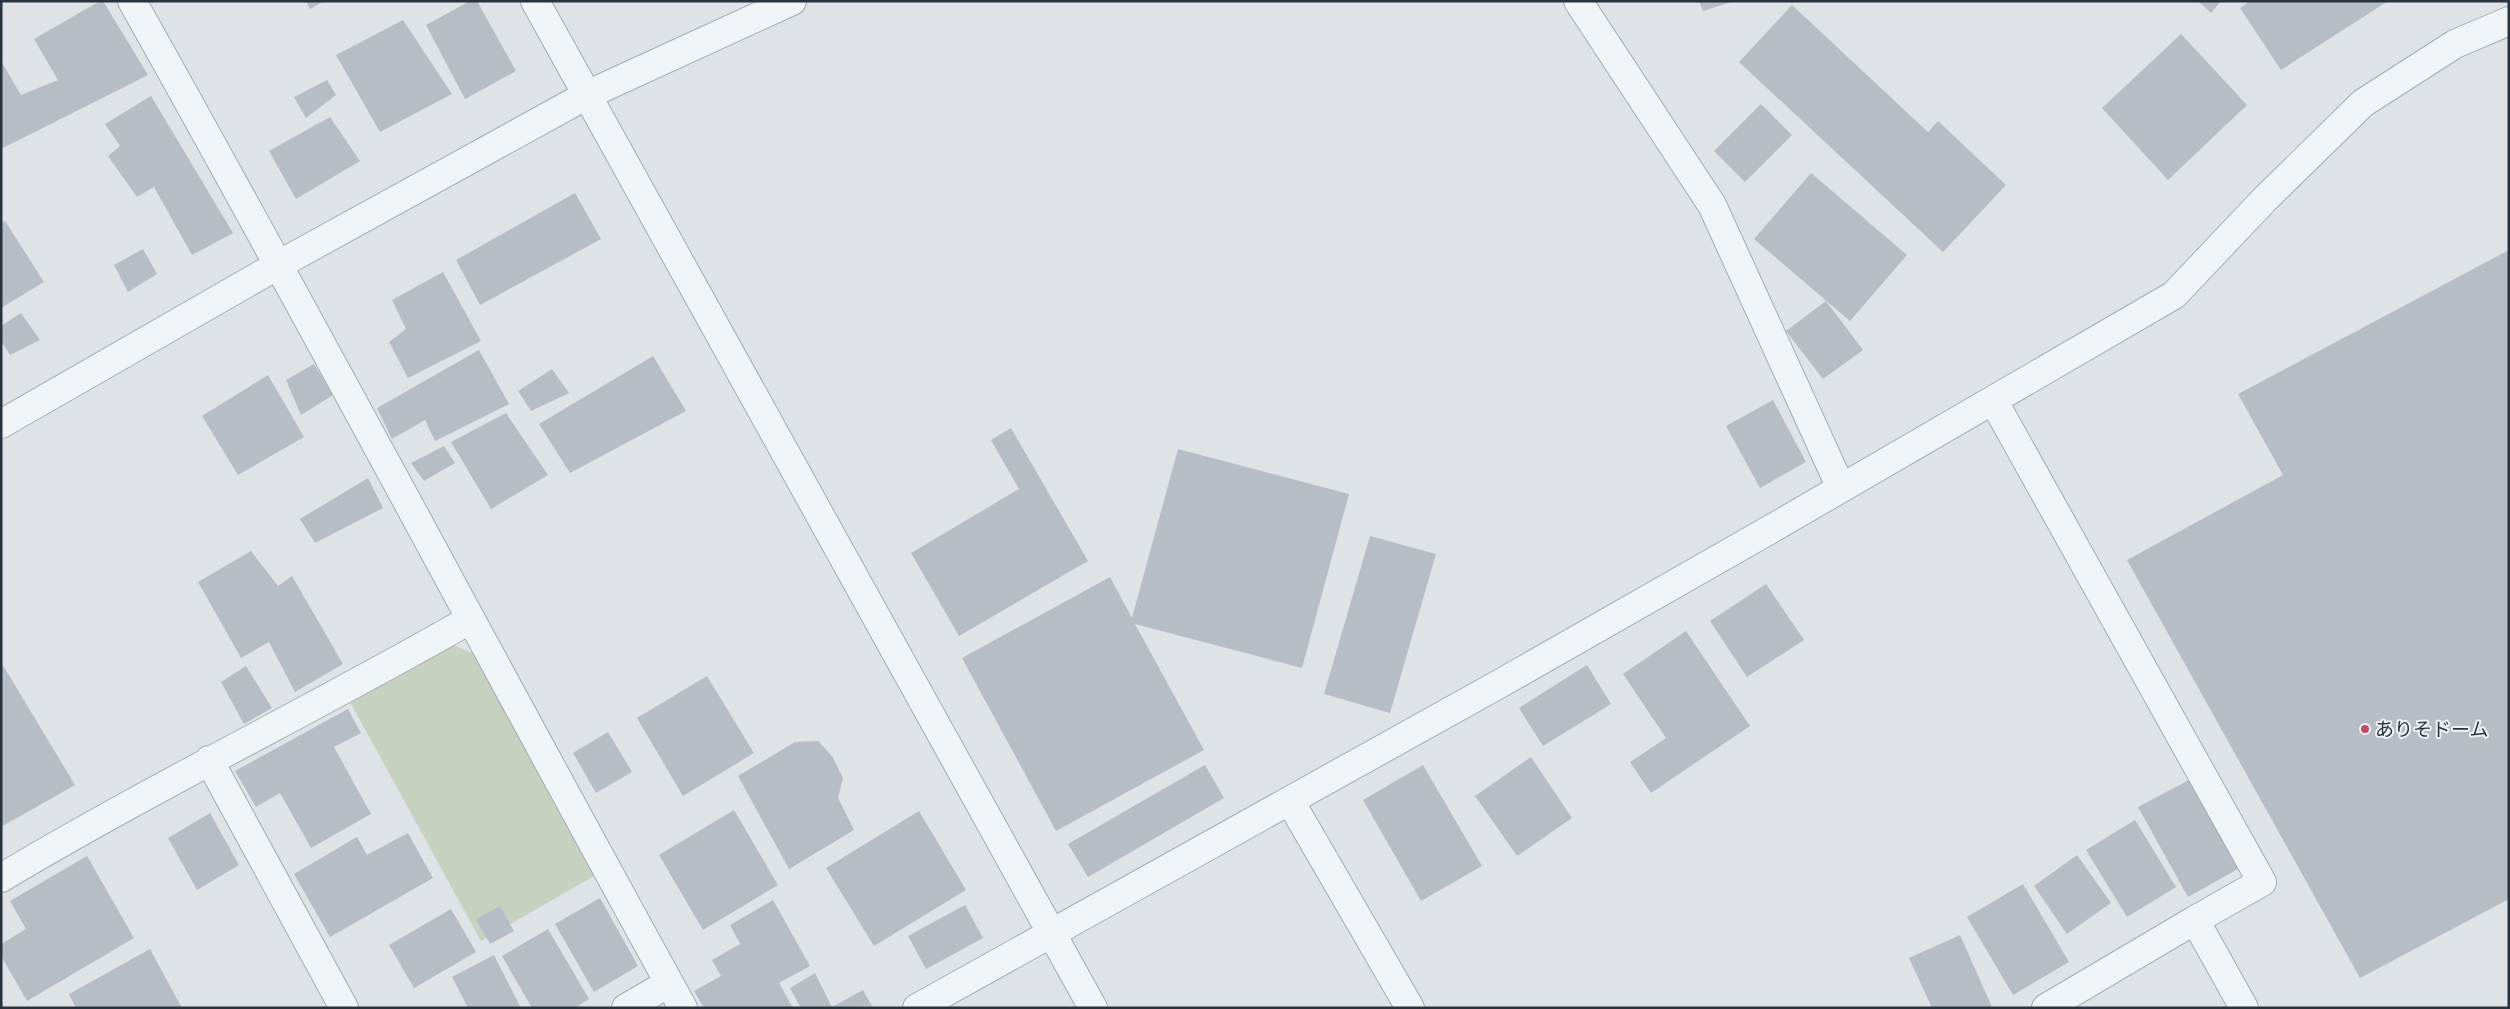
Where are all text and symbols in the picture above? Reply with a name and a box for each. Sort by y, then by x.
place label: ありそドーム [2375,718,2488,741]
marker: ありそドーム [2359,723,2371,735]

